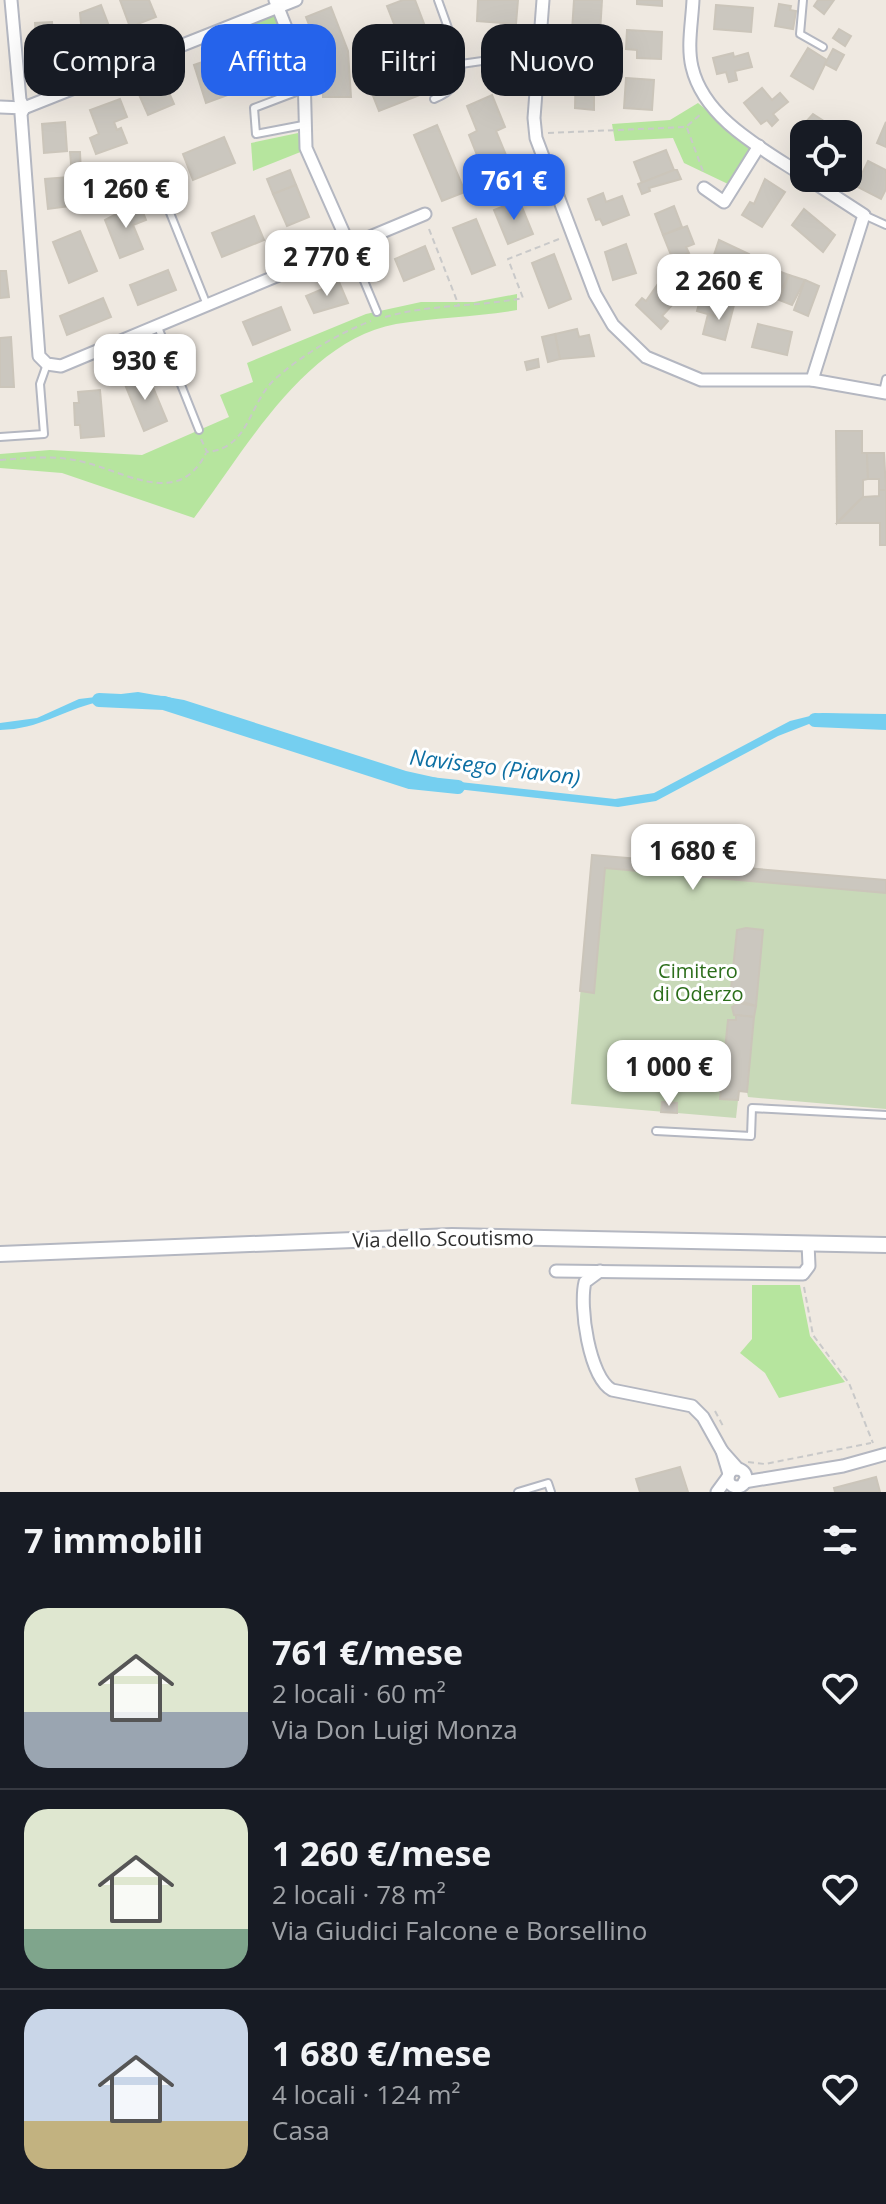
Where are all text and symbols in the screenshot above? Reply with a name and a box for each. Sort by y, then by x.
chip: Compra [24,24,185,96]
chip: Affitta [201,24,336,96]
chip: Filtri [352,24,465,96]
chip: Nuovo [481,24,623,96]
map controls [790,120,862,192]
button: locate [790,120,862,192]
pin: 761 € [458,154,570,222]
pin: 1 260 € [52,162,200,230]
text: 761 € [481,162,547,198]
text: 1 260 € [82,170,170,206]
pin: 2 770 € [253,230,401,298]
text: 2 770 € [283,238,371,274]
pin: 2 260 € [645,254,793,322]
text: 2 260 € [675,262,763,298]
pin: 930 € [89,334,201,402]
text: 930 € [112,342,178,378]
water label: Navisego (Piavon) [408,741,582,791]
pin: 1 680 € [619,824,767,892]
text: 1 680 € [649,832,737,868]
park label: Cimitero di Oderzo [652,957,744,1007]
pin: 1 000 € [595,1040,743,1108]
text: 1 000 € [625,1048,713,1084]
street label: Via dello Scoutismo [352,1223,534,1254]
text: 7 immobili [24,1517,203,1563]
icon: filters [818,1518,862,1562]
text: 761 €/mese [272,1629,463,1675]
icon: home [88,1640,184,1736]
icon: heart [818,1666,862,1710]
text: 2 locali · 60 m² [272,1675,446,1711]
text: Via Don Luigi Monza [272,1711,518,1747]
text: 1 260 €/mese [272,1830,491,1876]
icon: home [88,1841,184,1937]
icon: heart [818,1867,862,1911]
text: 2 locali · 78 m² [272,1876,446,1912]
text: Via Giudici Falcone e Borsellino [272,1912,647,1948]
text: 1 680 €/mese [272,2030,491,2076]
icon: home [88,2041,184,2137]
icon: heart [818,2067,862,2111]
text: 4 locali · 124 m² [272,2076,461,2112]
text: Casa [272,2112,330,2148]

